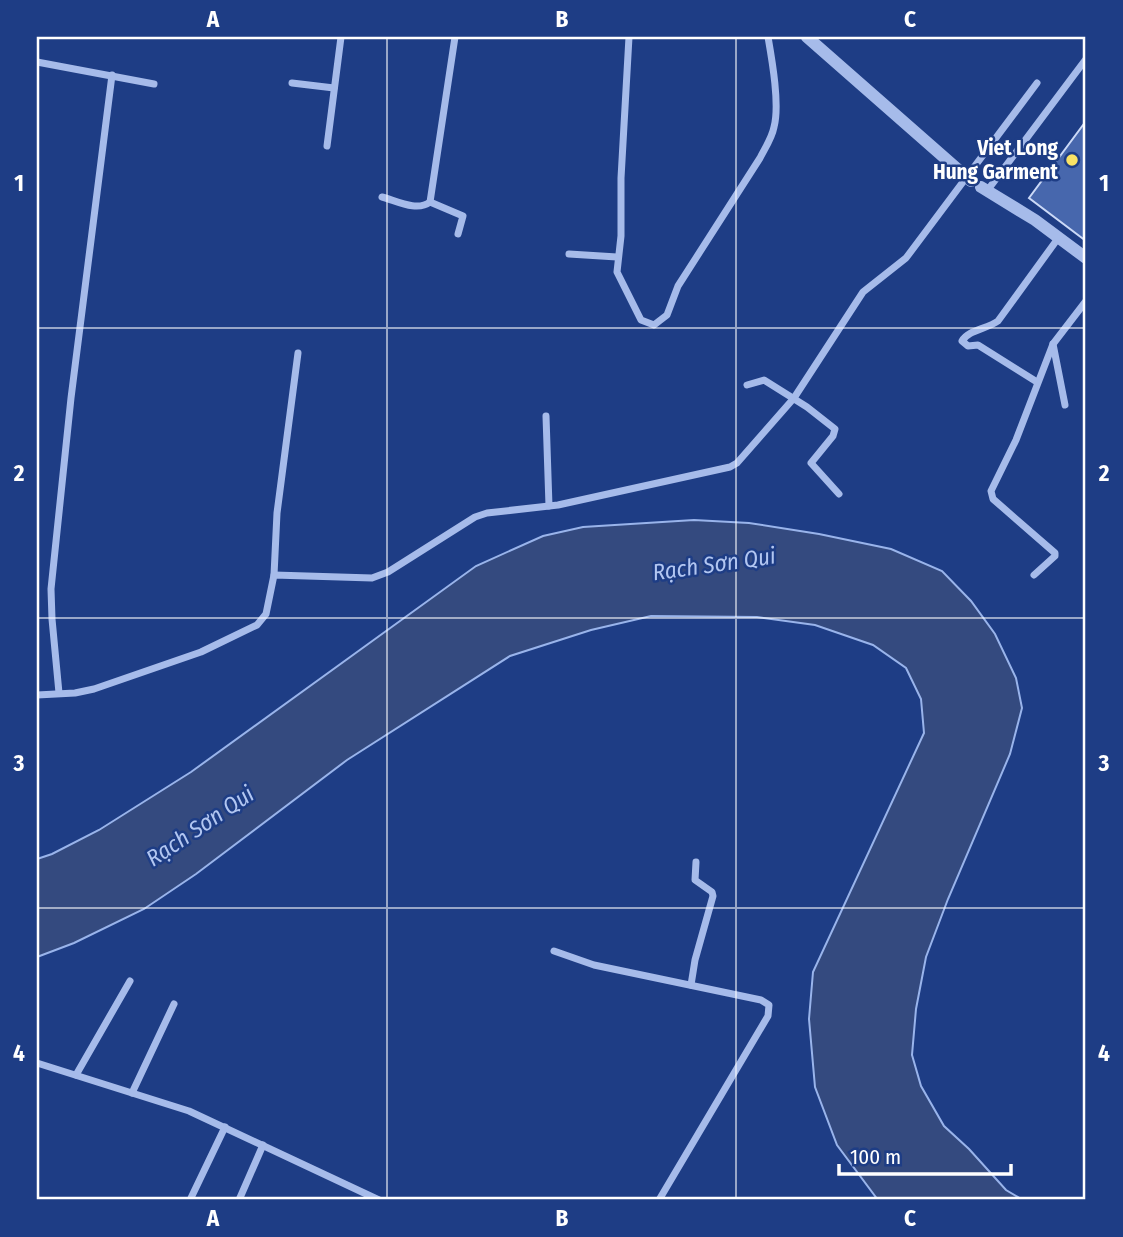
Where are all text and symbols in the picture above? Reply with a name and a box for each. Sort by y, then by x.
text: A [206,5,220,33]
text: B [556,5,569,33]
text: C [904,5,916,33]
place label: Viet Long Hung Garment [933,135,1059,185]
marker: Viet Long Hung Garment [1064,152,1080,168]
text: 1 [14,169,24,197]
text: 1 [1099,169,1109,197]
text: 2 [13,459,25,487]
text: 2 [1098,459,1110,487]
water label: Rạch Sơn Qui [651,541,778,587]
text: 3 [13,749,25,777]
text: 3 [1098,749,1110,777]
water label: Rạch Sơn Qui [141,780,259,872]
text: 4 [13,1039,25,1067]
text: 4 [1098,1039,1110,1067]
scale bar [839,1132,1011,1176]
text: 100 m [850,1144,901,1170]
text: A [206,1204,220,1232]
text: B [556,1204,569,1232]
text: C [904,1204,916,1232]

